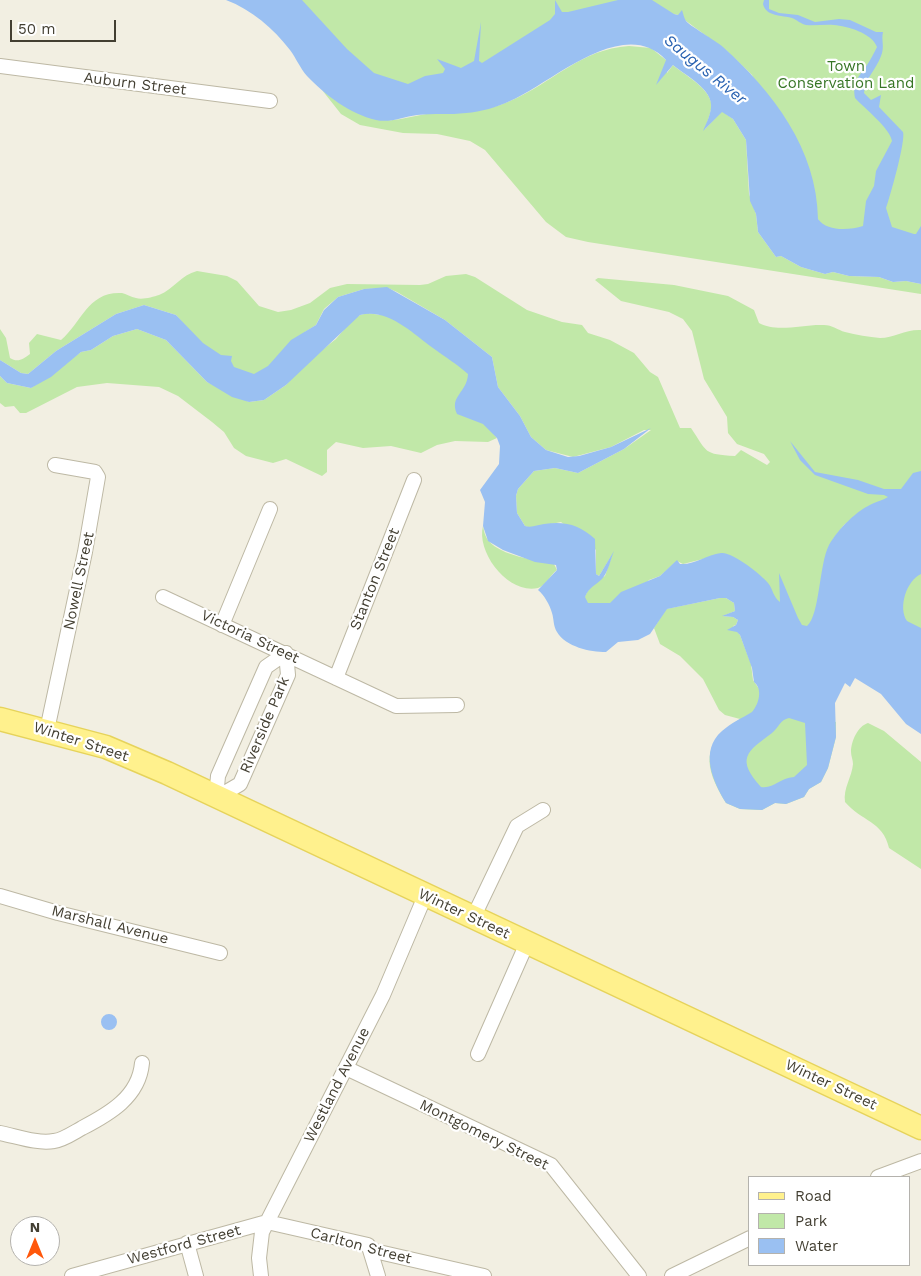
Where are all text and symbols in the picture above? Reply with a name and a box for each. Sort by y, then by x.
scale bar [12,10,119,42]
text: 50 m [18,20,55,38]
water label: Saugus River [660,31,750,109]
park label: Town Conservation Land [778,58,914,93]
street label: Auburn Street [83,69,187,99]
street label: Stanton Street [346,525,404,633]
street label: Nowell Street [60,530,98,632]
street label: Victoria Street [198,606,302,668]
street label: Riverside Park [236,674,294,776]
street label: Winter Street [31,718,131,766]
street label: Winter Street [415,885,513,943]
street label: Marshall Avenue [50,902,170,948]
street label: Westland Avenue [300,1024,374,1146]
street label: Winter Street [782,1056,880,1114]
street label: Montgomery Street [417,1096,551,1174]
legend [748,1176,911,1266]
text: Road [795,1187,832,1205]
text: Park [795,1212,827,1230]
north arrow [10,1216,60,1266]
text: N [30,1219,40,1235]
street label: Westford Street [125,1221,243,1269]
street label: Carlton Street [308,1224,414,1268]
text: Water [795,1237,838,1255]

